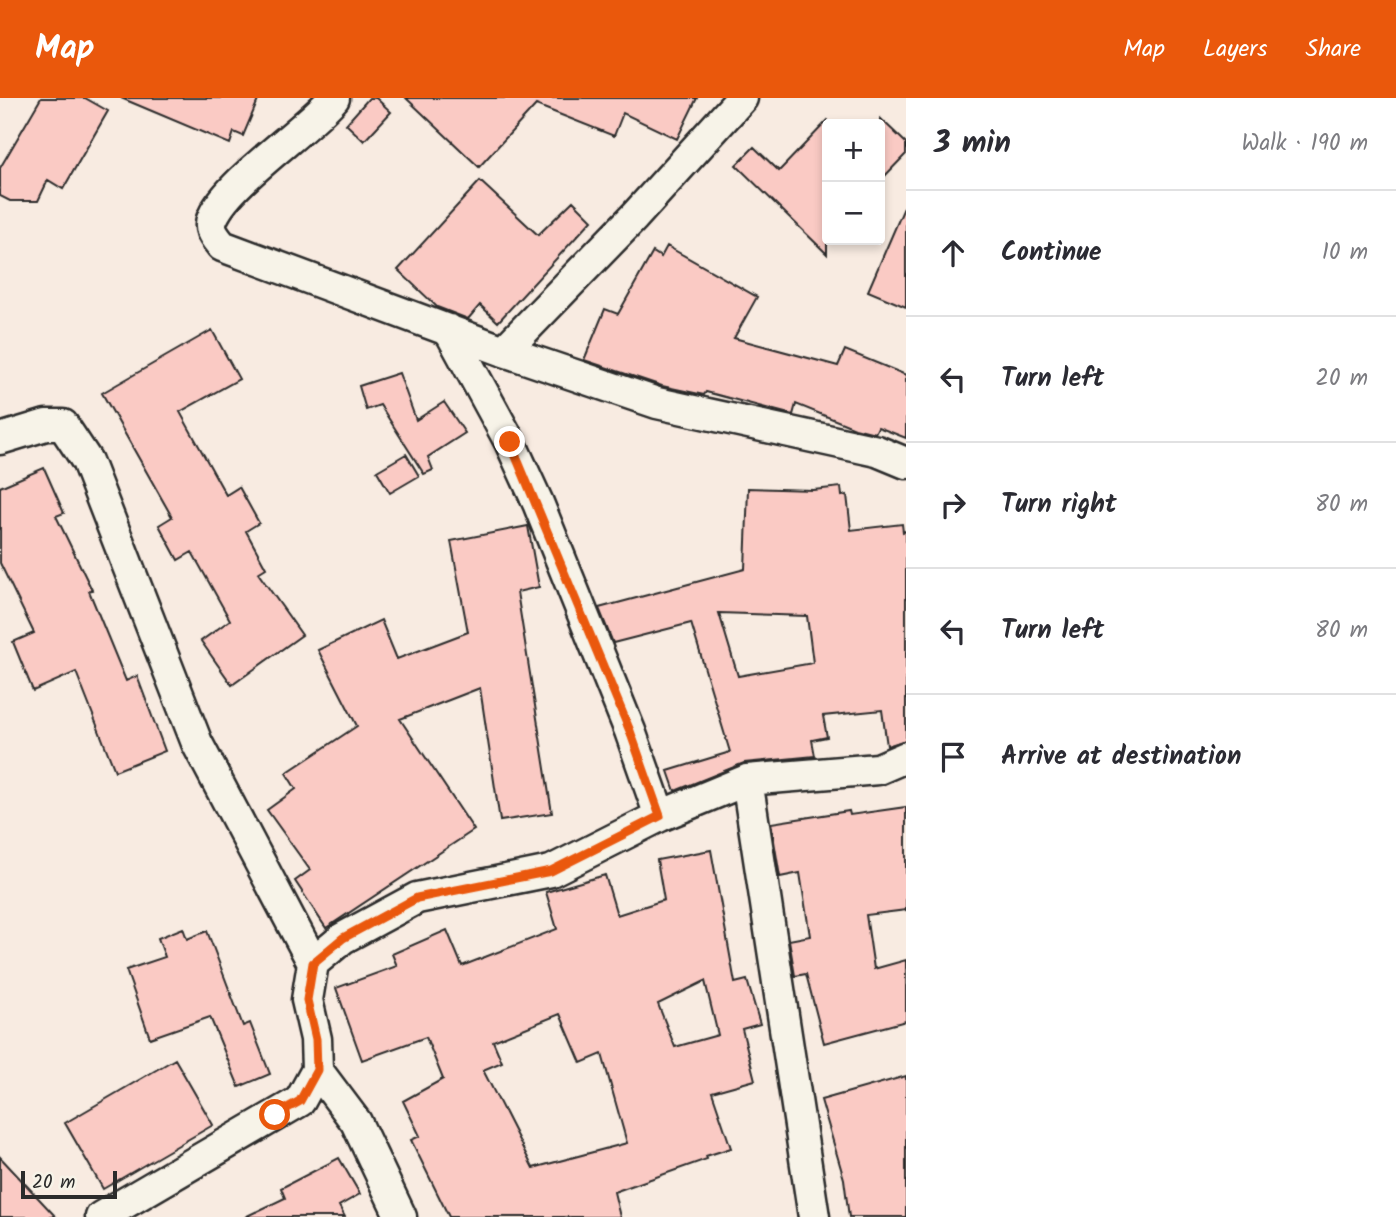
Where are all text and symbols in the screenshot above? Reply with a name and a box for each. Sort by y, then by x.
text: Map [35,23,95,76]
text: Map [1123,30,1165,69]
text: Layers [1203,30,1267,69]
text: Share [1305,30,1361,69]
map controls [822,119,885,245]
button: + [822,119,885,182]
text: 3 min [934,120,1011,168]
text: Walk · 190 m [1241,126,1368,162]
button: − [822,182,885,245]
text: Continue [1001,232,1102,274]
icon: ahead [934,234,972,272]
text: 10 m [1322,235,1368,271]
text: Turn left [1001,358,1104,400]
icon: left [934,360,972,398]
text: 20 m [1316,361,1368,397]
route end [494,426,525,457]
text: Turn right [1001,484,1117,526]
icon: right [934,486,972,524]
text: 80 m [1315,487,1368,523]
text: Turn left [1001,610,1104,652]
icon: left [934,612,972,650]
text: 80 m [1315,613,1368,649]
text: Arrive at destination [1001,736,1241,778]
icon: arrive [934,738,972,776]
route start [259,1099,290,1130]
scale bar [21,1168,117,1200]
text: 20 m [32,1168,75,1198]

